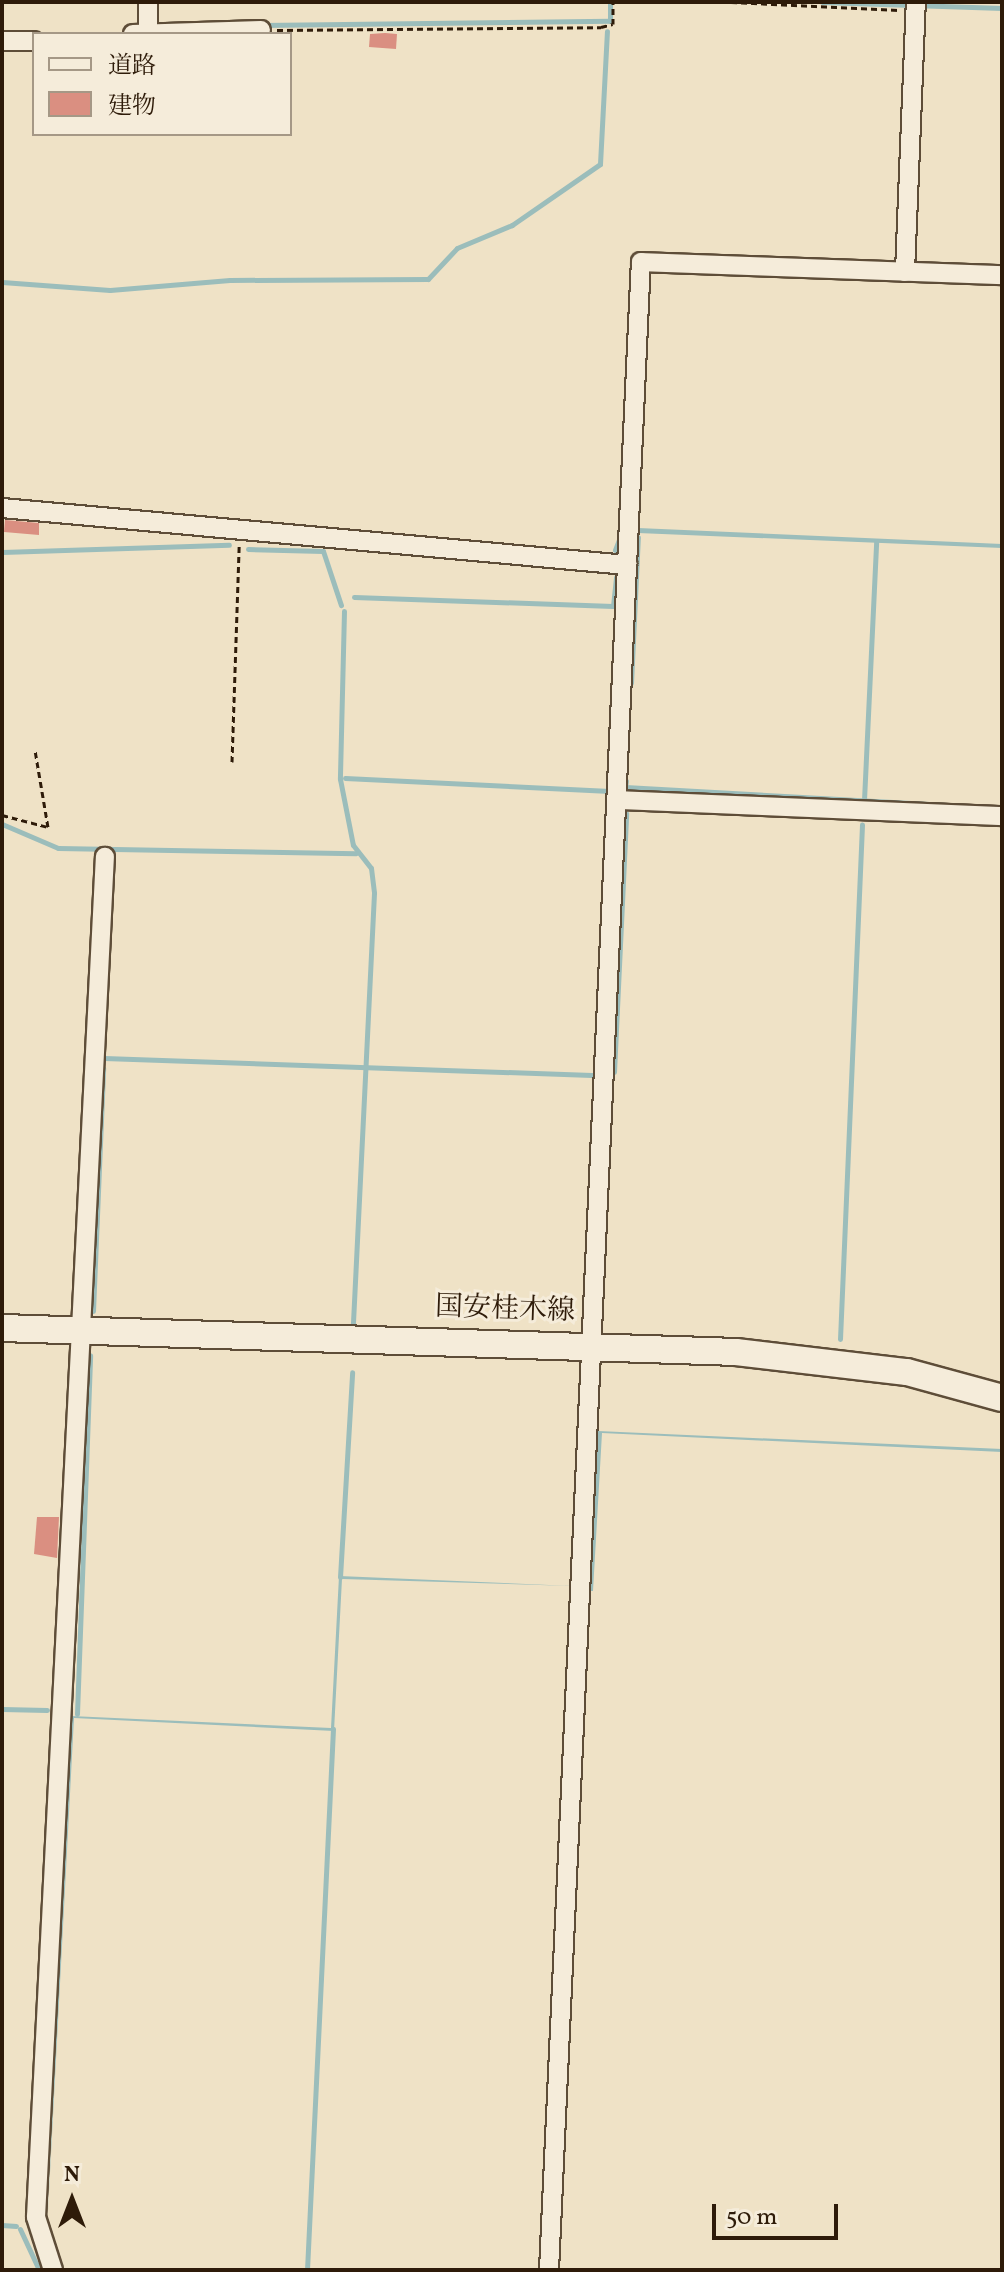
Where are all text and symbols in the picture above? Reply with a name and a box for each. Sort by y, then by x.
legend [32,32,292,136]
text: 道路 [108,50,156,84]
text: 建物 [108,90,156,124]
street label: 国安桂木線 [434,1291,576,1329]
north arrow [32,2160,112,2240]
text: N [64,2160,80,2191]
scale bar [716,2188,842,2238]
text: 50 m [726,2201,778,2235]

